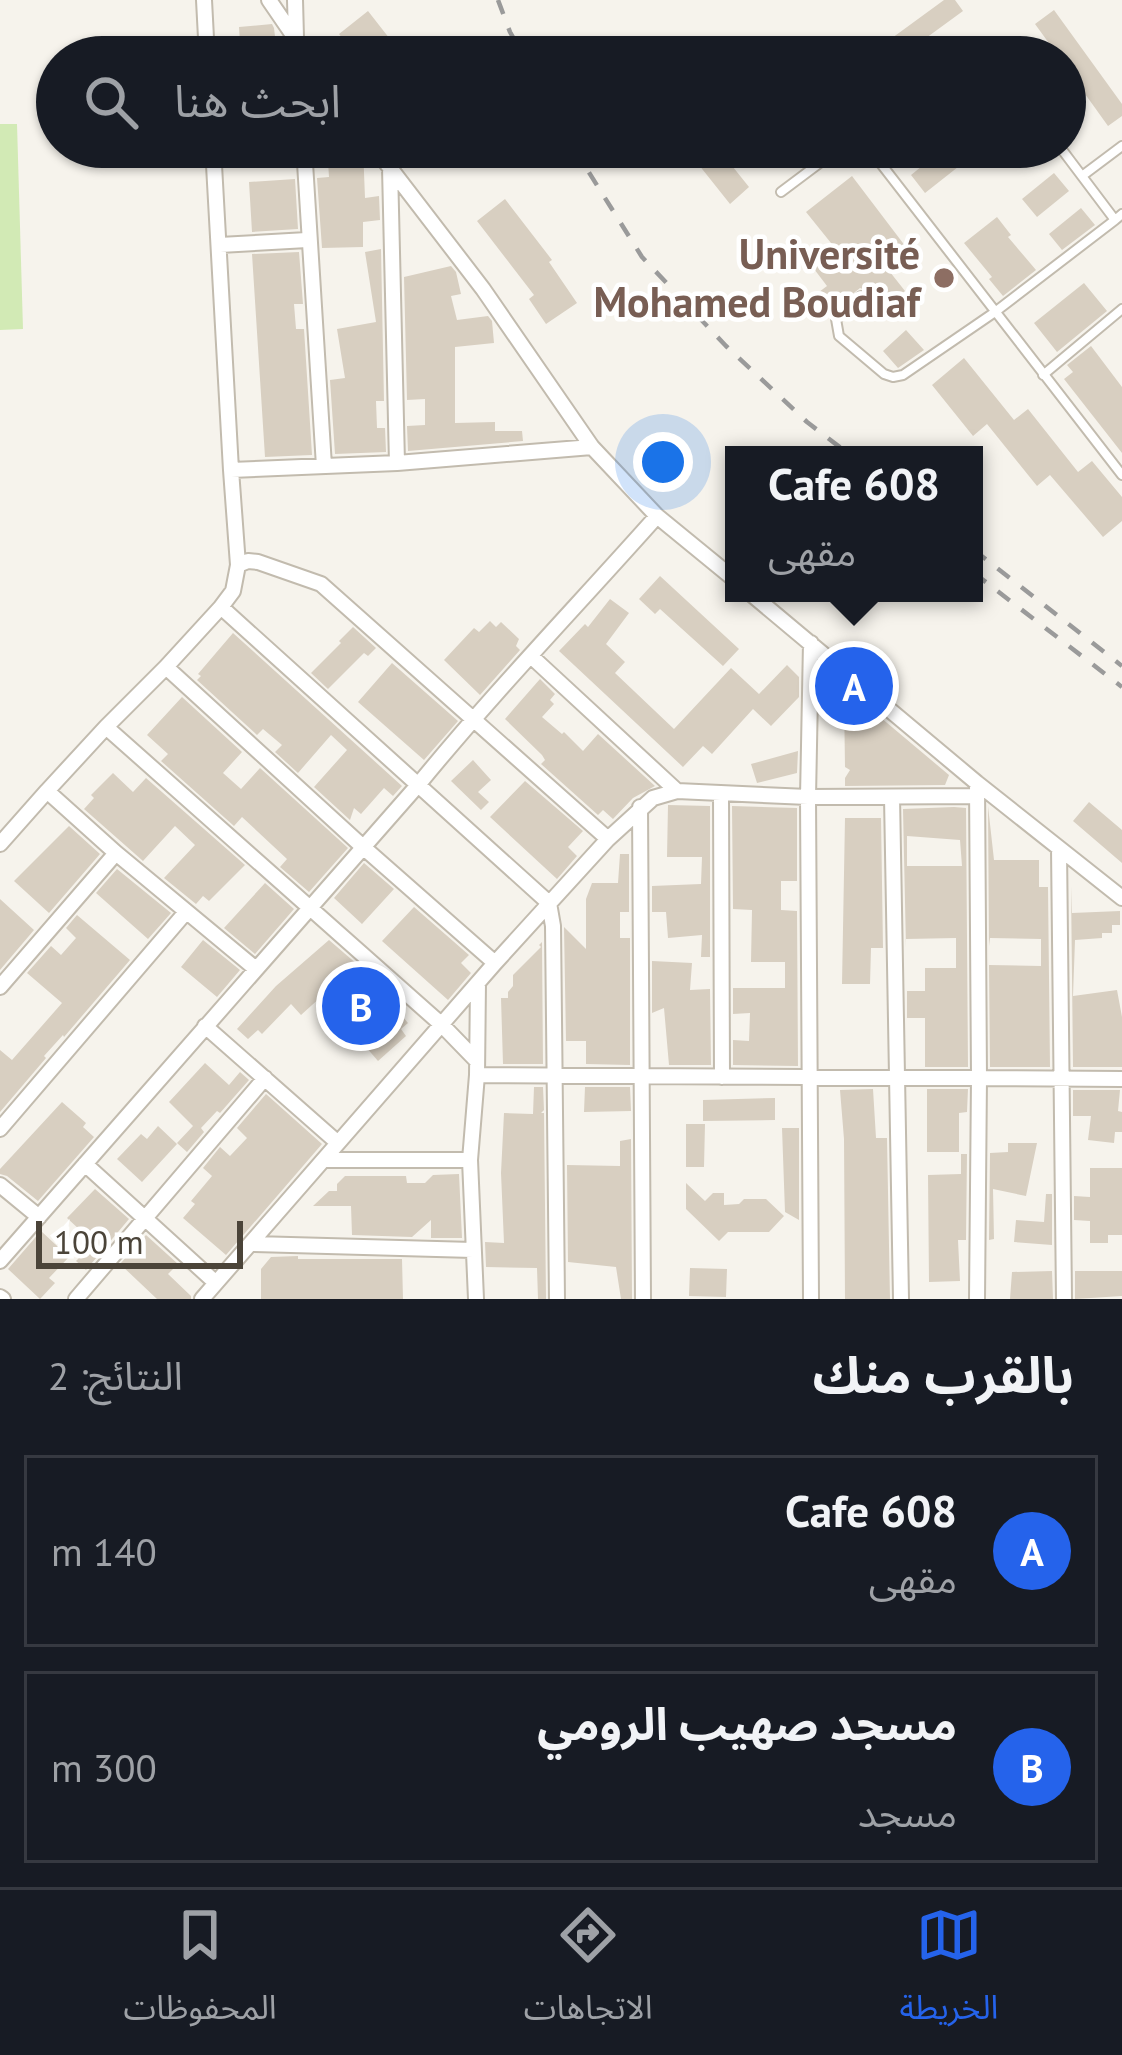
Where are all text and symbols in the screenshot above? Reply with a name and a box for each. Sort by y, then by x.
search box [36,36,1086,168]
icon: search [78,69,144,135]
text: ابحث هنا [174,71,341,129]
place label: Université Mohamed Boudiaf [593,226,923,329]
marker: Université Mohamed Boudiaf [931,265,957,291]
your location [633,432,693,492]
popup [725,446,983,602]
text: Cafe 608 [768,454,940,512]
text: مقهى [768,526,856,577]
pin: A [815,641,893,731]
pin: B [322,961,400,1051]
scale bar [36,1215,243,1268]
text: 100 m [54,1220,144,1263]
text: بالقرب منك [812,1341,1074,1407]
text: النتائج: 2 [48,1350,183,1401]
text: Cafe 608 [785,1481,957,1539]
text: 140 m [51,1526,157,1577]
text: A [1020,1526,1044,1577]
text: مقهى [869,1553,957,1604]
text: مسجد صهيب الرومي [537,1694,957,1752]
text: 300 m [51,1742,157,1793]
text: B [1020,1742,1044,1793]
text: مسجد [858,1787,957,1838]
tab: المحفوظات [124,1902,277,2043]
tab: الاتجاهات [524,1902,653,2043]
tab: الخريطة [900,1902,998,2043]

